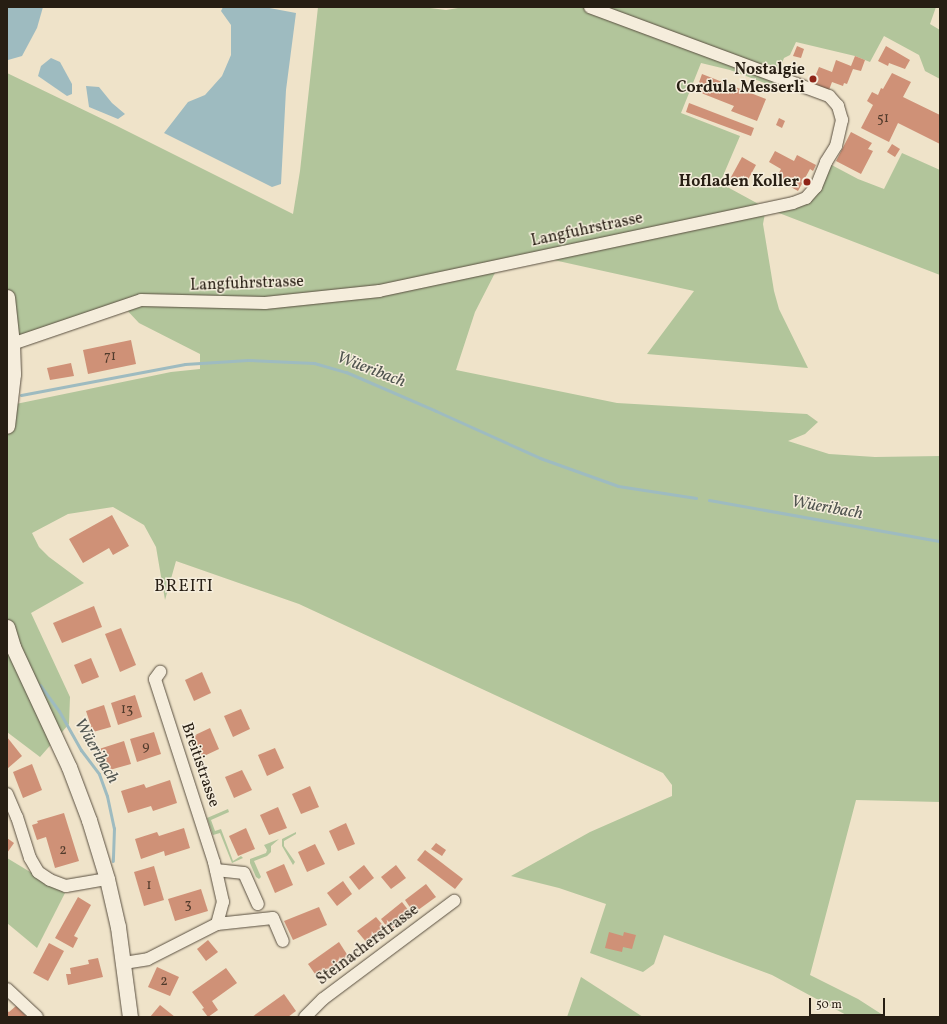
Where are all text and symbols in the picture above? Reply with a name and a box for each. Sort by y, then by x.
place label: Nostalgie Cordula Messerli [676,60,805,98]
marker: Nostalgie Cordula Messerli [808,74,818,84]
house number: 51 [877,111,889,127]
place label: Hofladen Koller [679,172,799,192]
marker: Hofladen Koller [802,177,812,187]
street label: Langfuhrstrasse [529,209,645,251]
street label: Langfuhrstrasse [190,272,304,296]
water label: Wüeribach [334,348,408,392]
house number: 71 [104,349,116,365]
water label: Wüeribach [790,492,864,524]
district label: BREITI [154,577,214,597]
house number: 13 [121,702,133,718]
water label: Wüeribach [69,715,123,787]
street label: Breitistrasse [177,720,223,810]
house number: 9 [142,739,150,755]
house number: 2 [59,843,67,859]
house number: 1 [146,878,152,894]
house number: 3 [184,897,192,913]
street label: Steinacherstrasse [313,900,423,990]
house number: 2 [160,974,168,990]
scale bar [811,990,887,1016]
text: 50 m [816,997,842,1013]

